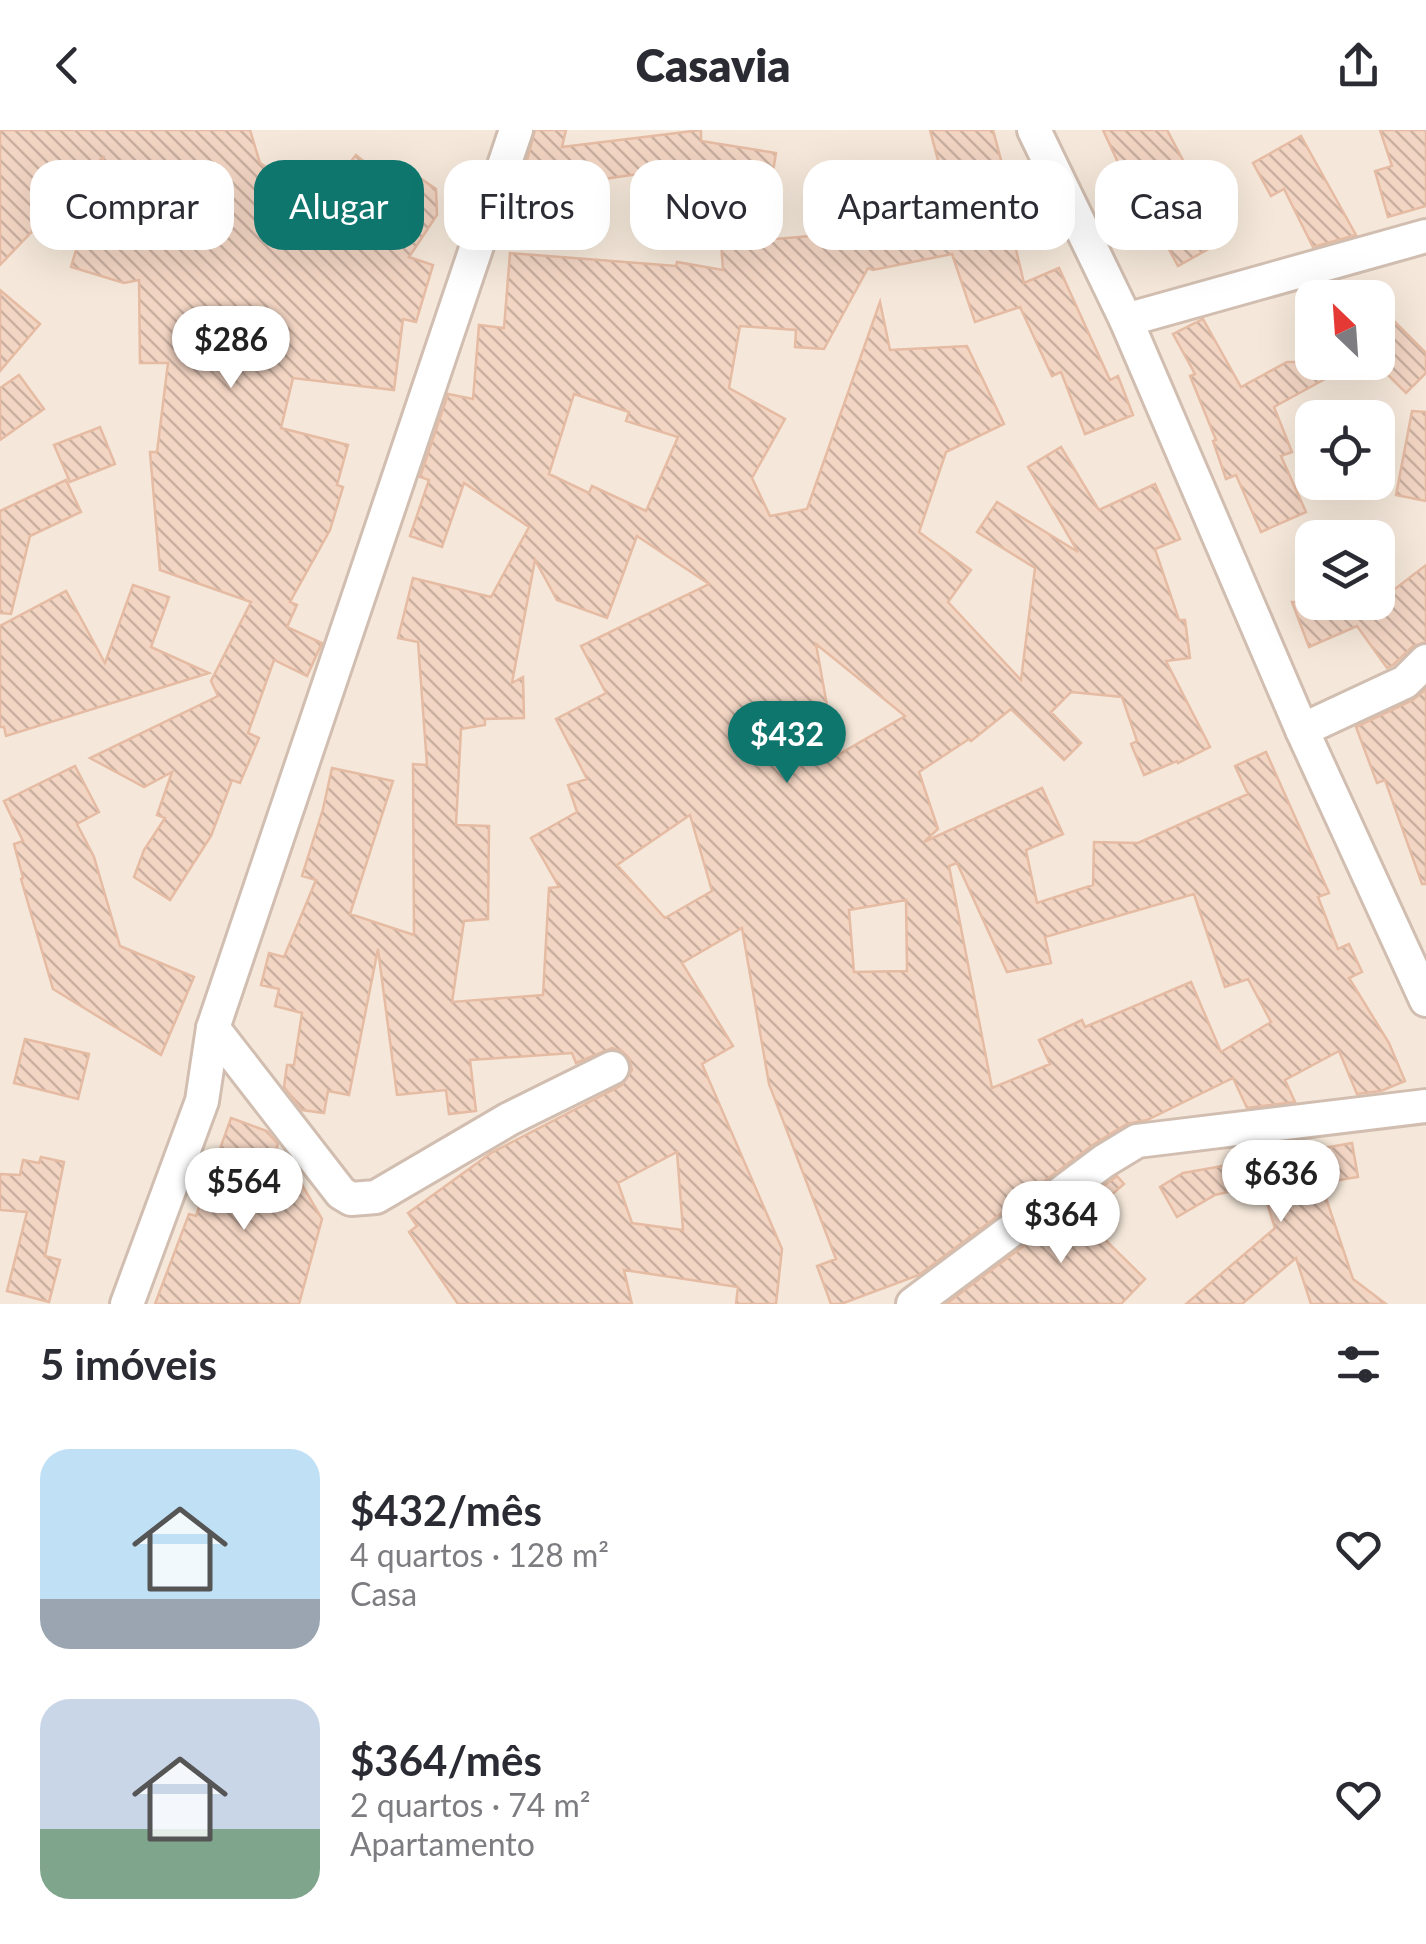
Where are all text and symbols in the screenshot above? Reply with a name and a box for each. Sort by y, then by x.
icon: back [40,38,95,93]
text: Casavia [635,38,791,92]
icon: share [1331,38,1386,93]
chip: Comprar [30,160,234,250]
chip: Alugar [254,160,424,250]
chip: Filtros [444,160,610,250]
chip: Novo [630,160,783,250]
chip: Apartamento [803,160,1075,250]
chip: Casa [1095,160,1238,250]
north arrow [1295,280,1395,380]
map controls [1295,280,1395,620]
pin: $286 [172,306,290,391]
text: $286 [194,319,268,358]
button: locate [1295,400,1395,500]
button: layers [1295,520,1395,620]
pin: $432 [728,701,846,786]
text: $432 [750,714,824,753]
pin: $636 [1222,1140,1340,1225]
pin: $564 [185,1148,303,1233]
text: $636 [1244,1153,1318,1192]
text: $564 [207,1161,281,1200]
pin: $364 [1002,1181,1120,1266]
text: $364 [1024,1194,1098,1233]
icon: filters [1331,1337,1386,1392]
text: 5 imóveis [40,1339,217,1389]
text: $432/mês [350,1485,542,1535]
icon: home [120,1489,240,1609]
icon: heart [1331,1522,1386,1577]
text: 4 quartos · 128 m² [350,1535,609,1574]
text: Casa [350,1574,417,1613]
text: $364/mês [350,1735,542,1785]
icon: home [120,1739,240,1859]
icon: heart [1331,1772,1386,1827]
text: 2 quartos · 74 m² [350,1785,590,1824]
text: Apartamento [350,1824,535,1863]

